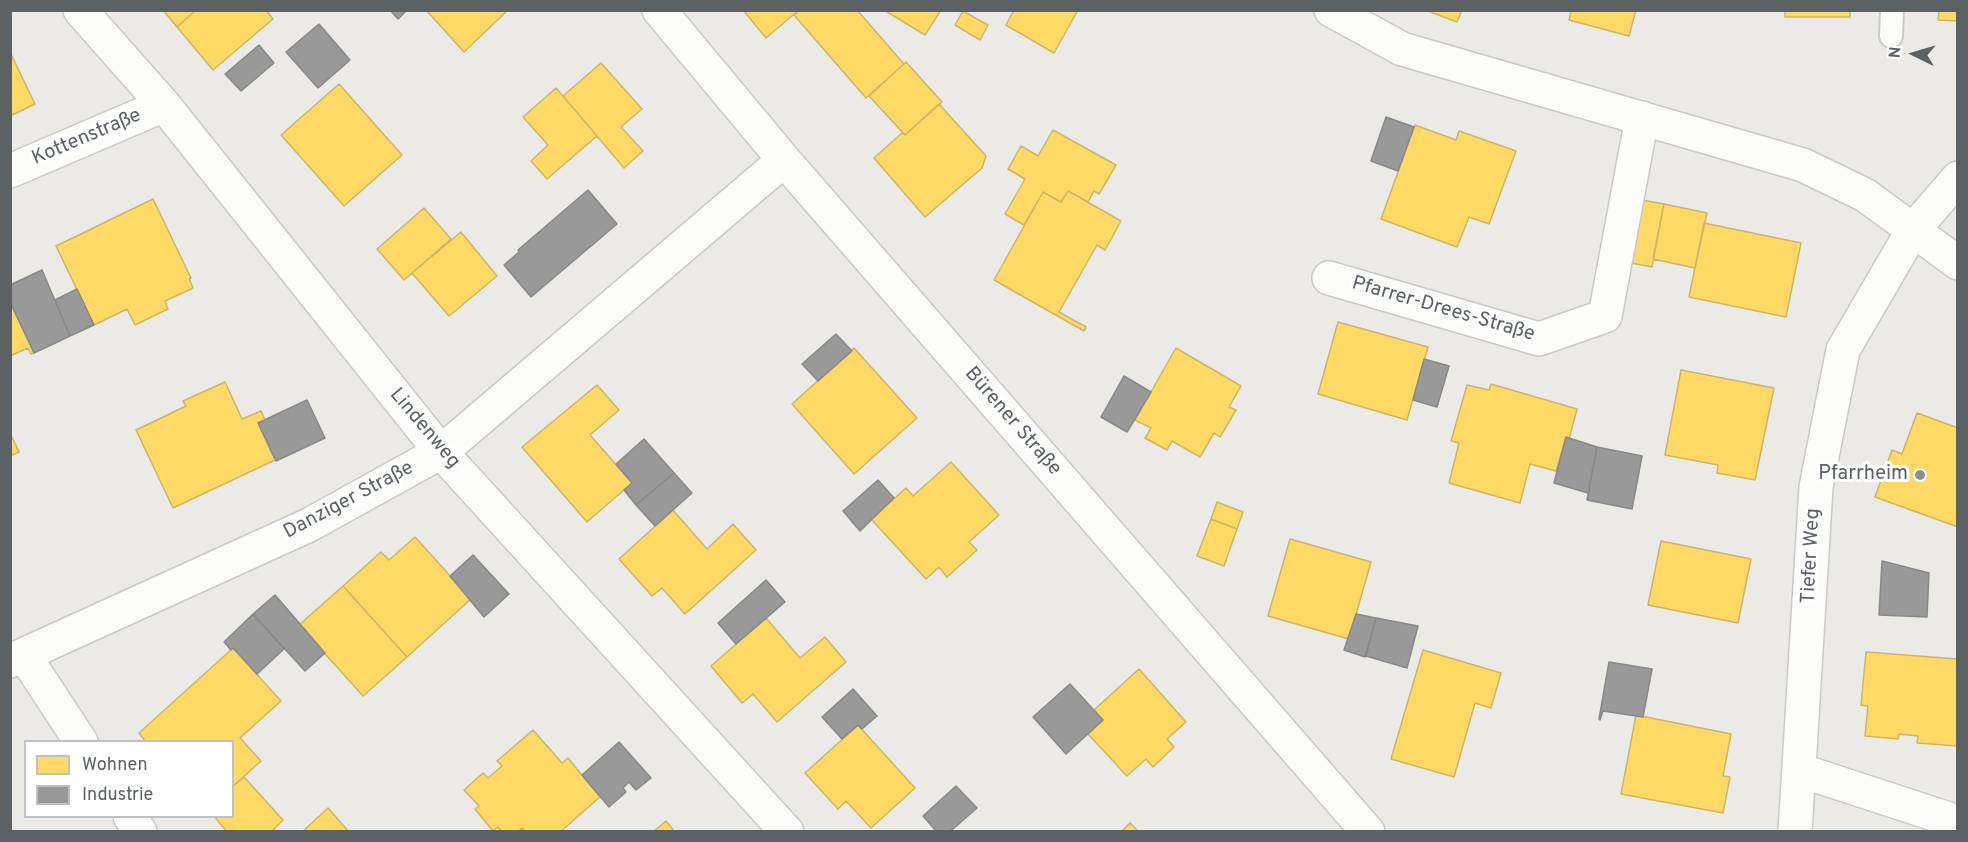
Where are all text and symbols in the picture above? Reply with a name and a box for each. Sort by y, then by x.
north arrow [1884,24,1944,84]
text: N [1886,46,1907,59]
street label: Kottenstraße [29,104,145,172]
street label: Pfarrer-Drees-Straße [1349,272,1537,348]
street label: Bürener Straße [958,363,1066,481]
street label: Lindenweg [383,384,465,474]
street label: Danziger Straße [280,457,418,545]
place label: Pfarrheim [1818,463,1908,487]
marker: Pfarrheim [1913,468,1927,482]
street label: Tiefer Weg [1798,508,1826,604]
legend [24,740,234,818]
text: Wohnen [82,754,148,777]
text: Industrie [82,784,153,807]

